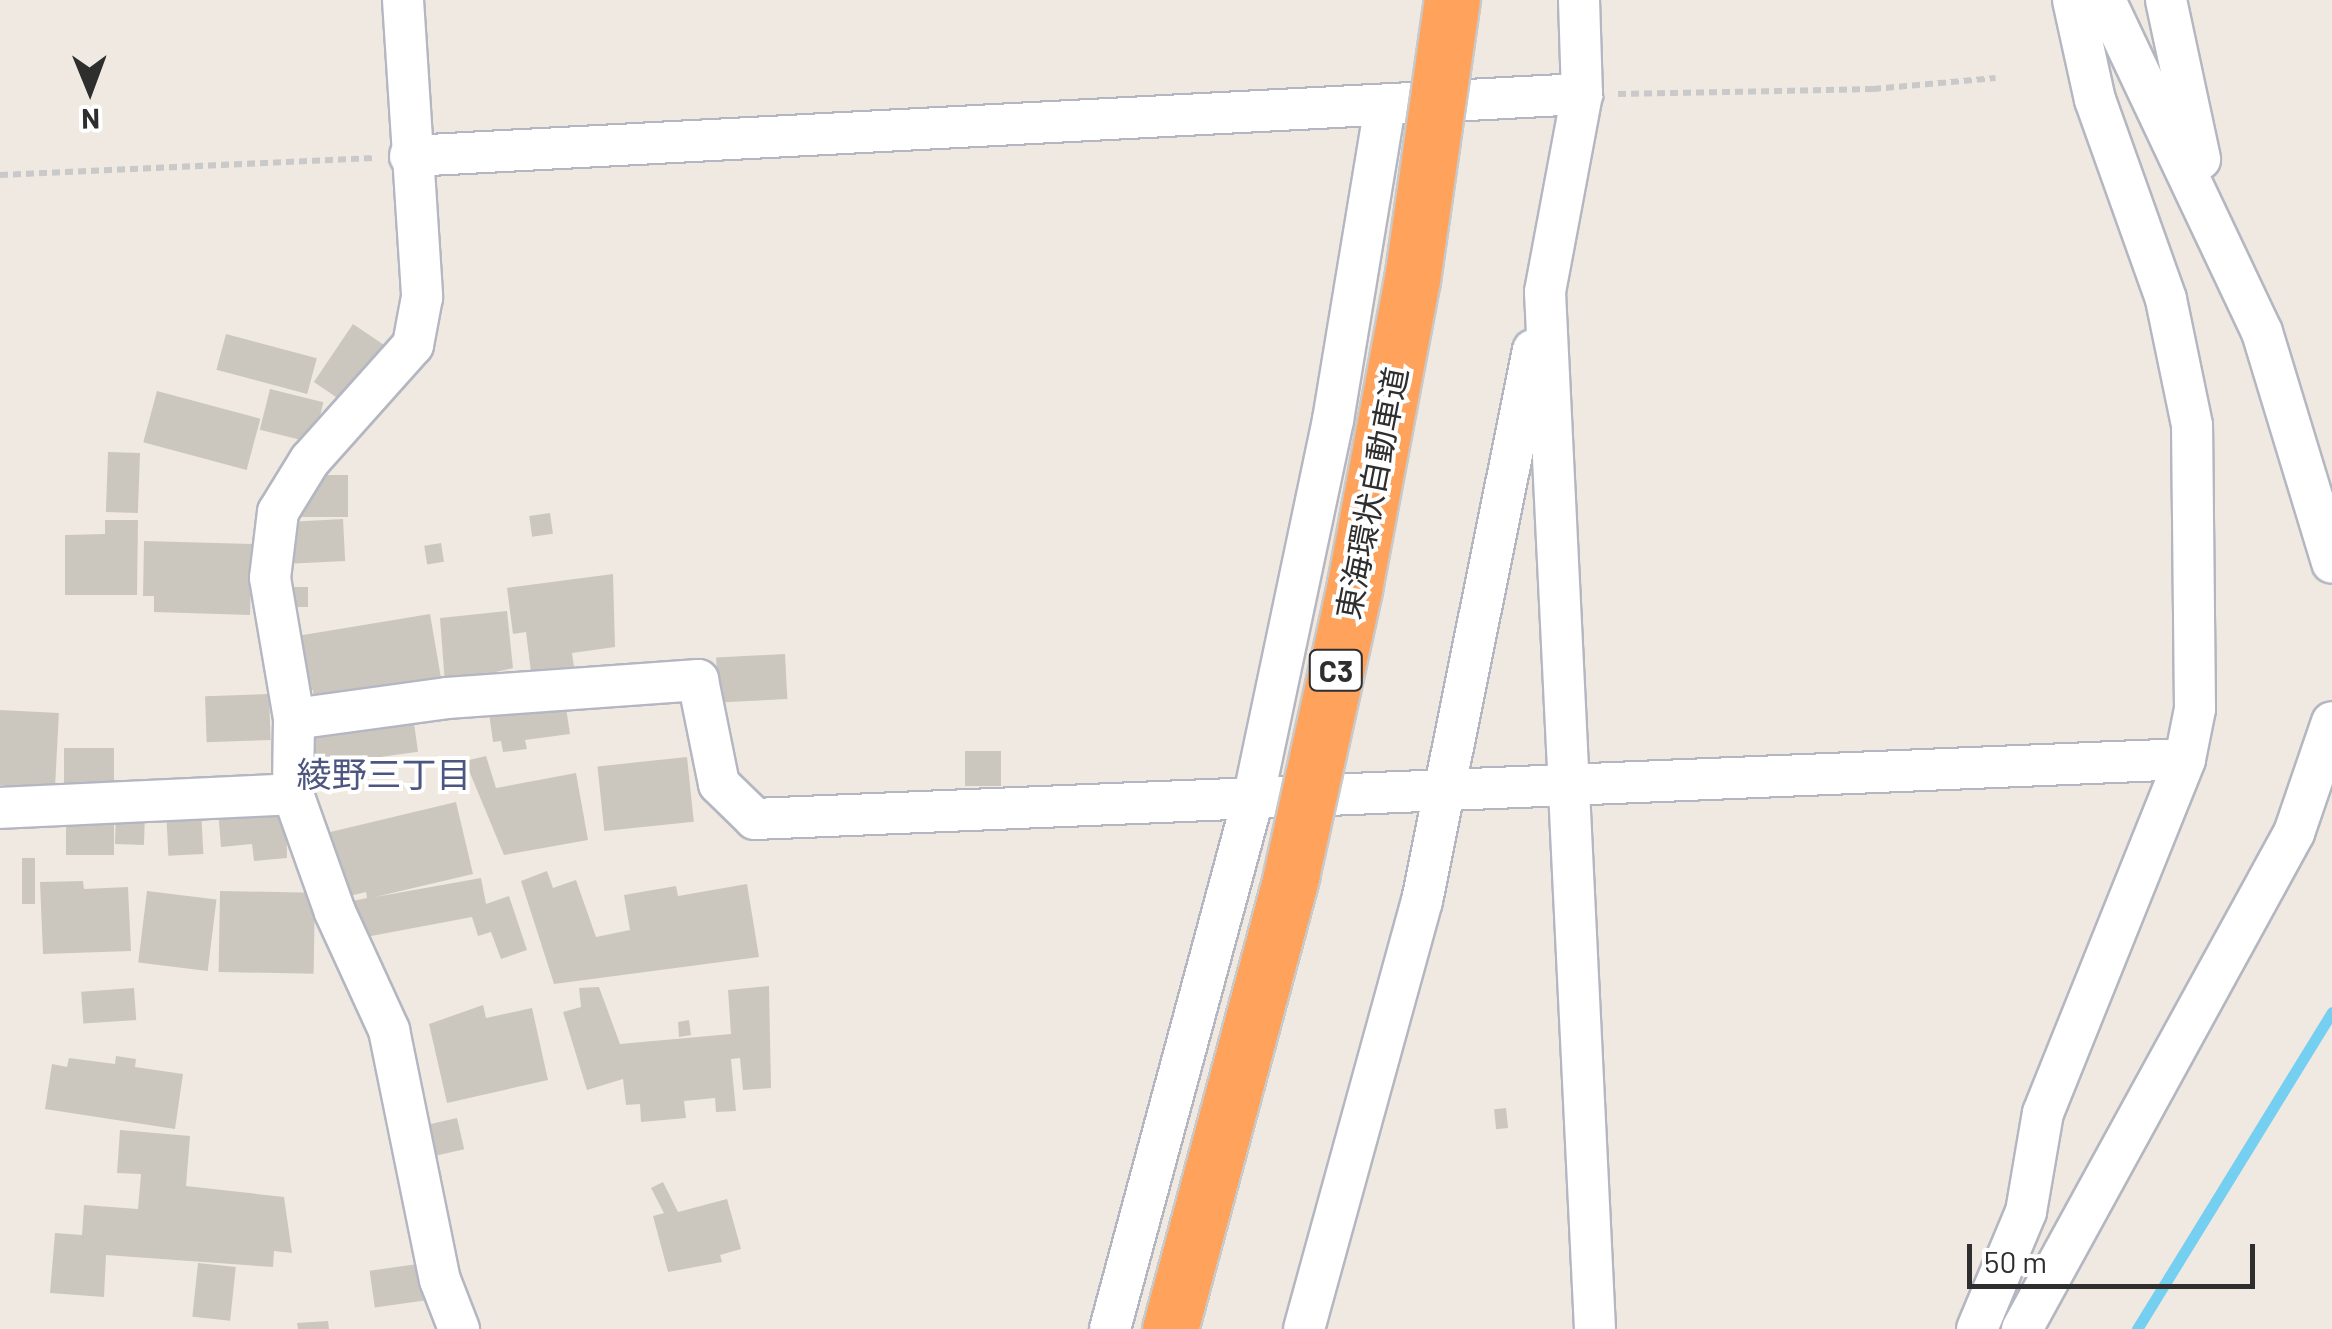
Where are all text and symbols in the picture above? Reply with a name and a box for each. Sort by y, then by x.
north arrow [40,40,140,140]
text: N [81,103,100,137]
street label: 東海環状自動車道 [1328,364,1414,622]
road number: C3 [1308,645,1364,695]
district label: 綾野三丁目 [297,752,471,794]
scale bar [1972,1224,2260,1286]
text: 50 m [1984,1243,2047,1279]

